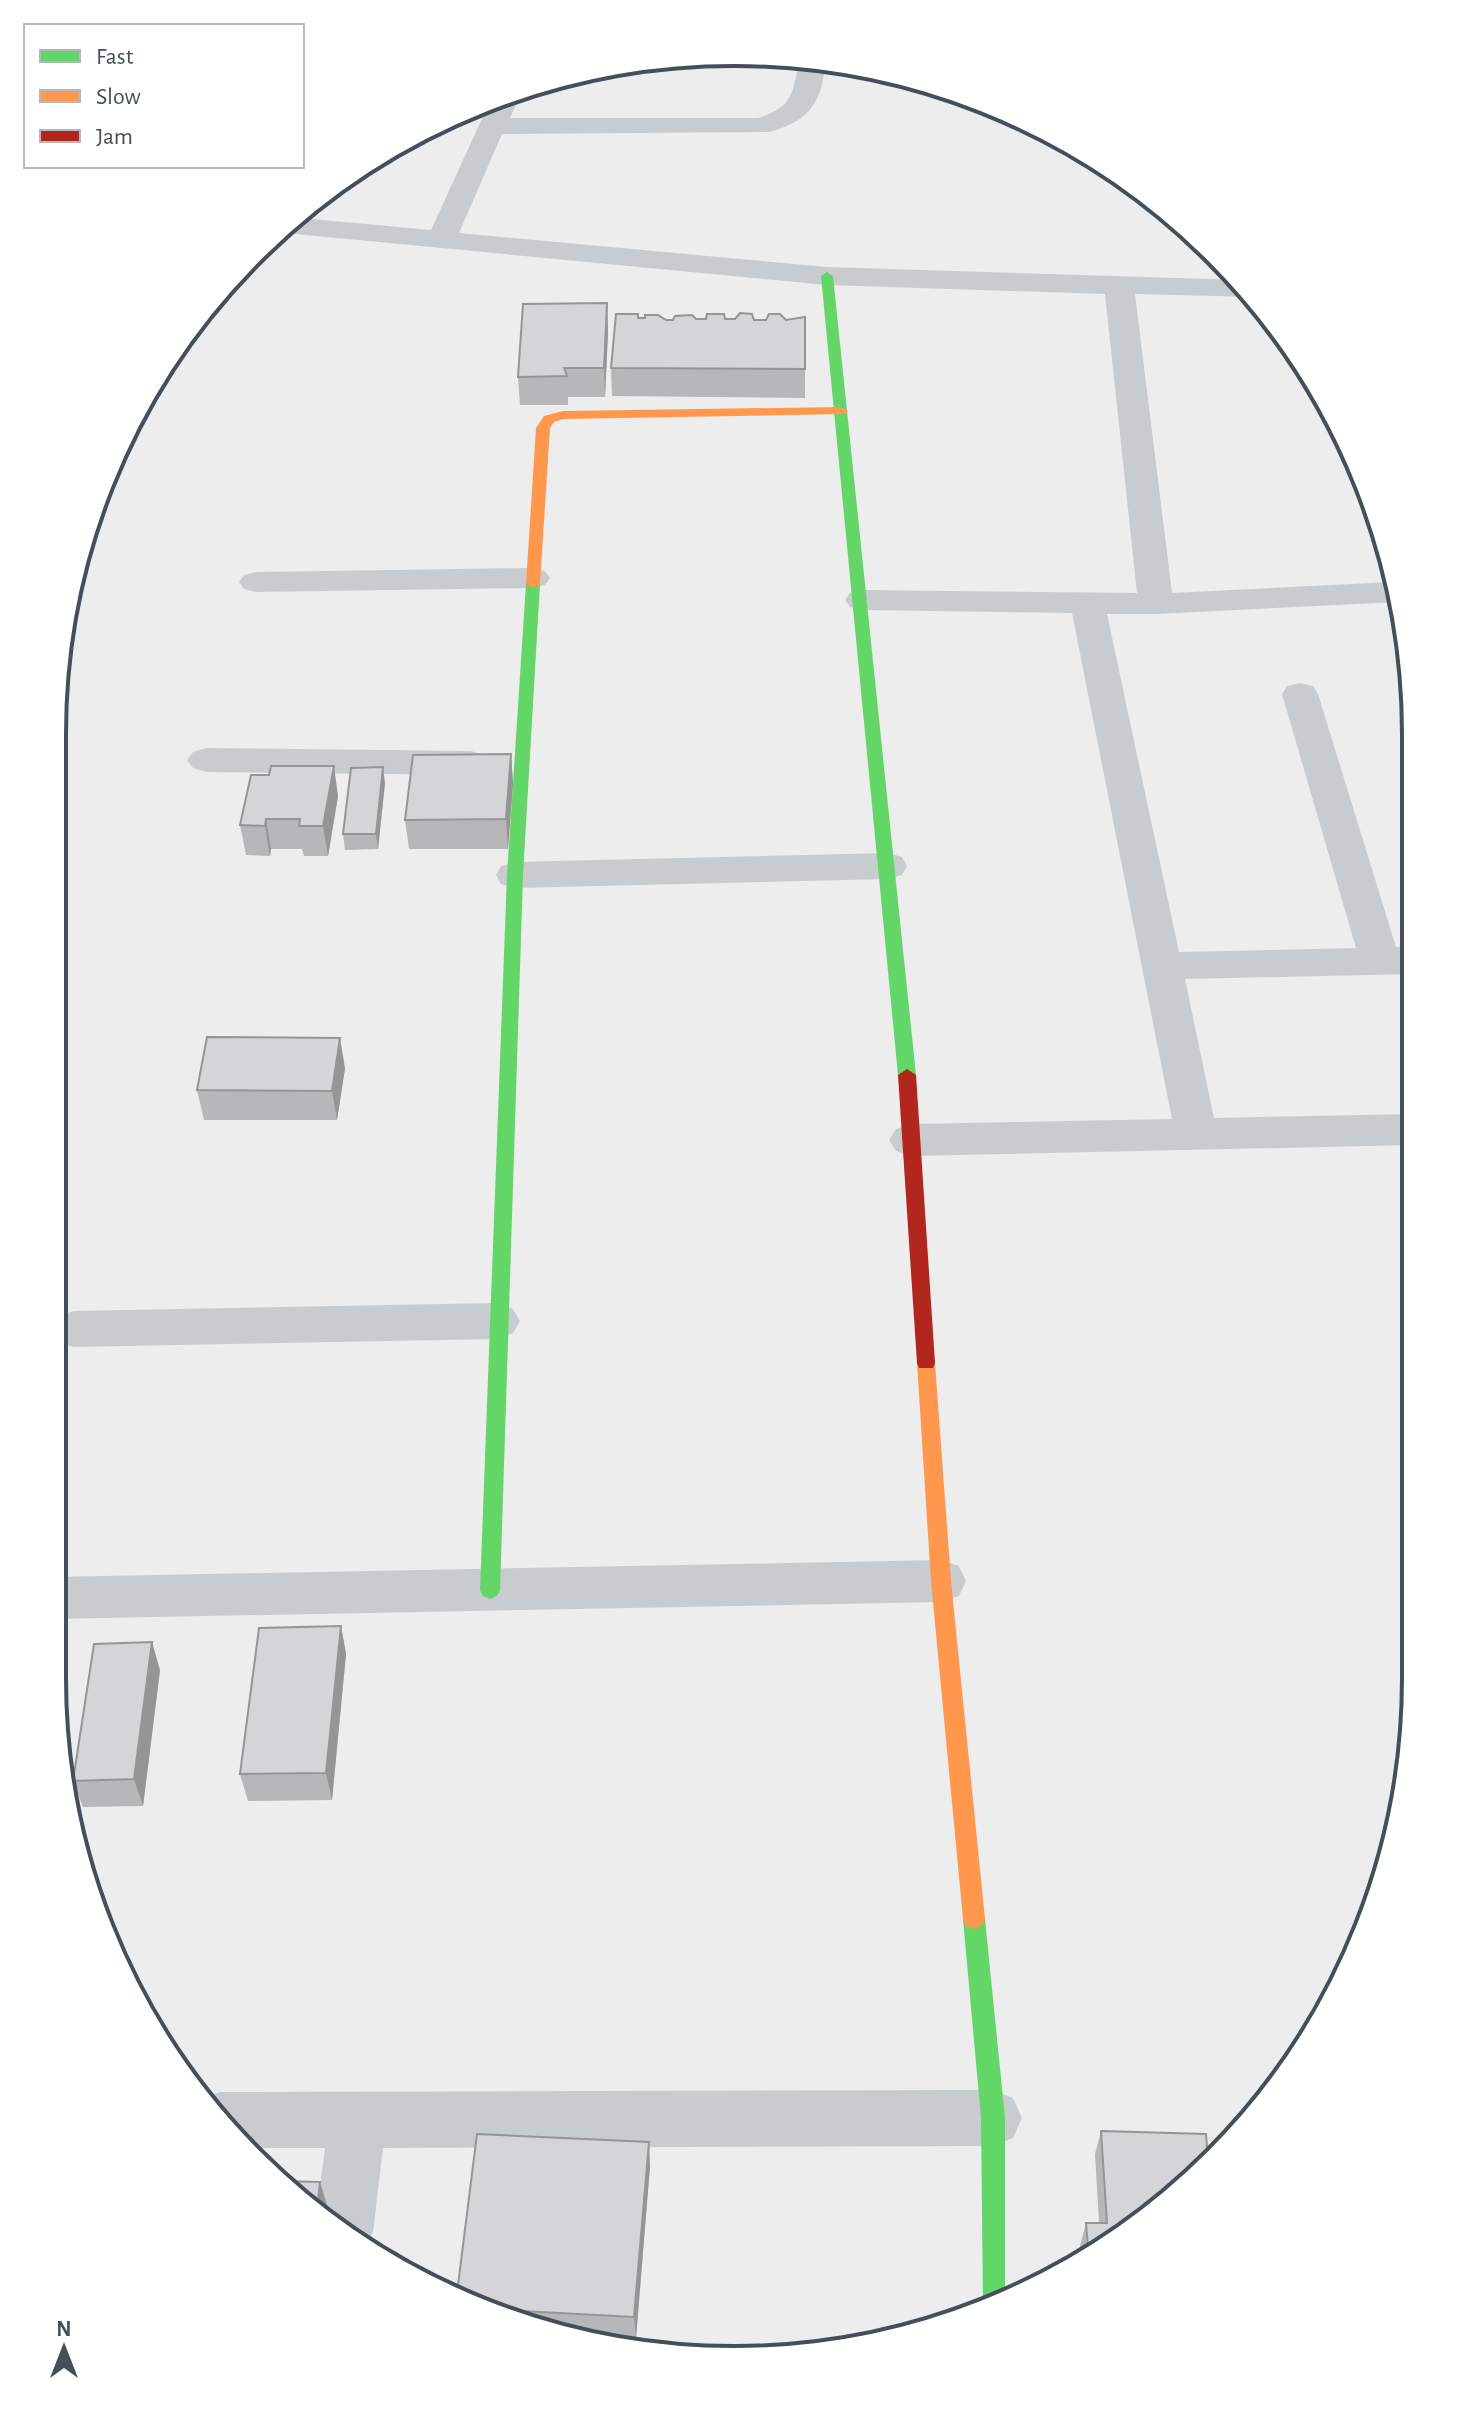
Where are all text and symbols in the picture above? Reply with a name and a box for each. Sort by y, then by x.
legend [24,24,304,168]
text: Fast [96,45,134,69]
text: Slow [96,85,141,109]
text: Jam [96,125,133,149]
north arrow [24,2308,104,2388]
text: N [56,2318,72,2340]

